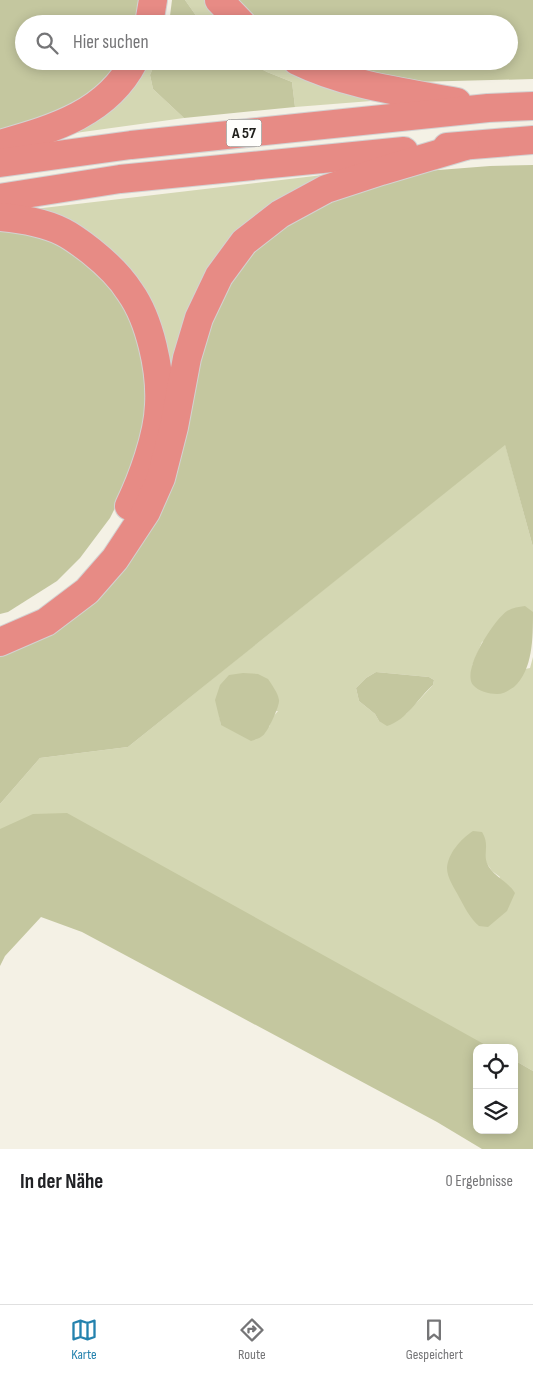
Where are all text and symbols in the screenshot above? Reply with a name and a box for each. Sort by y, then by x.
search box [15,15,518,70]
icon: search [33,29,61,57]
text: Hier suchen [73,31,149,54]
road number: A 57 [226,120,262,146]
map controls [473,1044,518,1134]
button: locate [473,1044,518,1089]
button: layers [473,1089,518,1134]
text: In der Nähe [20,1169,103,1194]
text: 0 Ergebnisse [446,1172,513,1191]
tab: Karte [70,1316,98,1363]
tab: Route [238,1316,266,1363]
tab: Gespeichert [406,1316,463,1363]

